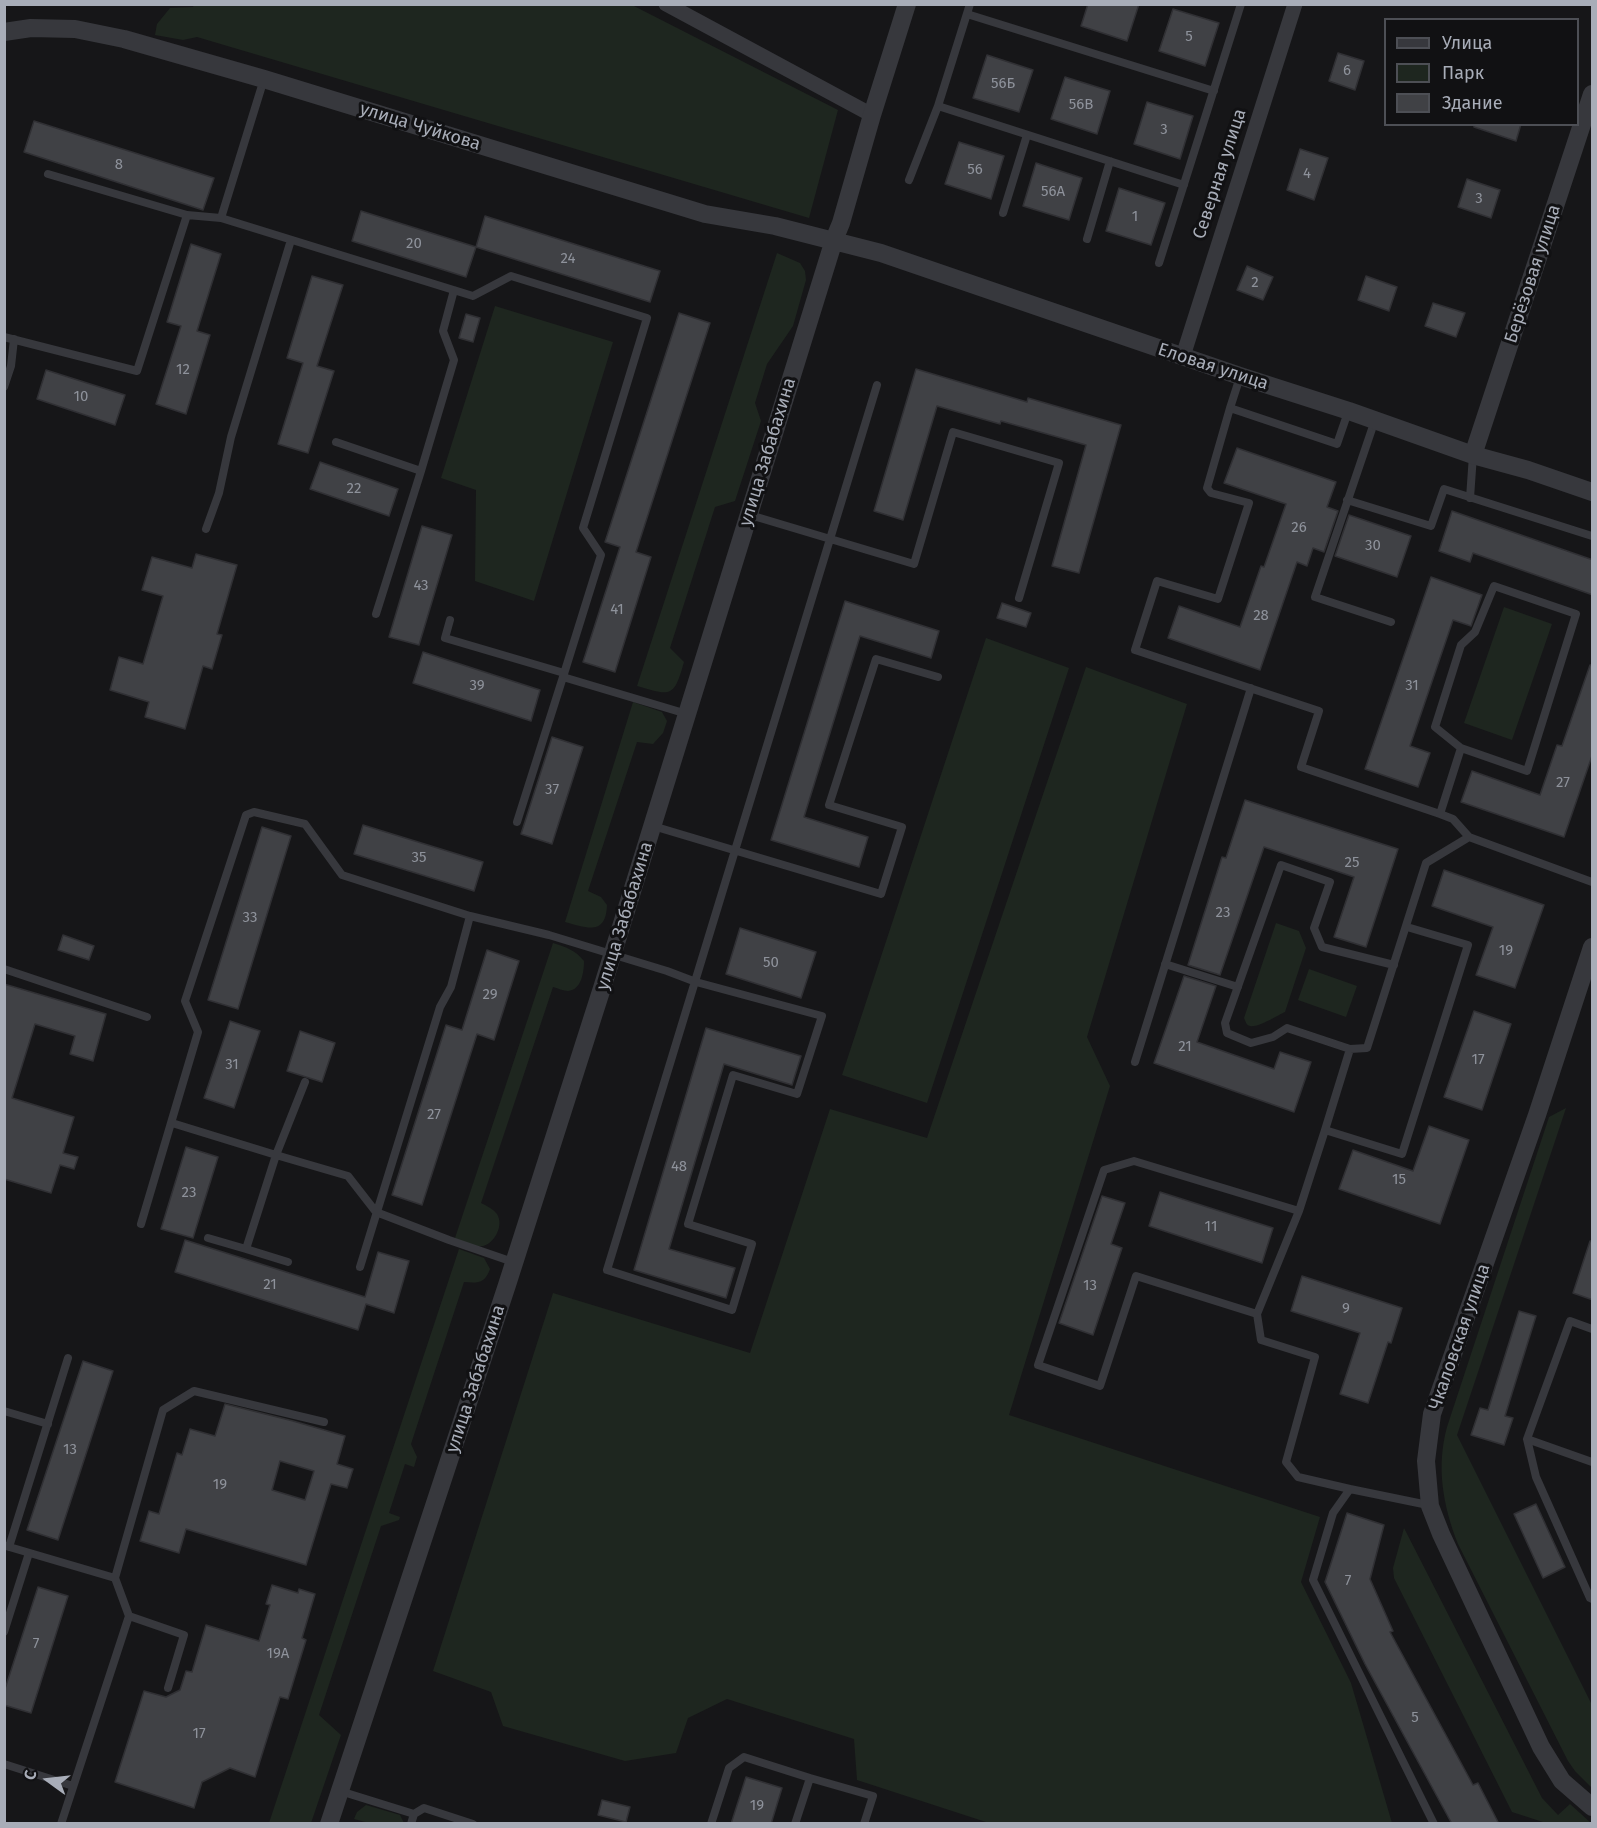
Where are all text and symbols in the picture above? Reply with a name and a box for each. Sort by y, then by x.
legend [1384,18,1579,126]
house number: 5 [1185,28,1193,46]
text: Улица [1442,32,1492,54]
house number: 6 [1343,62,1351,80]
text: Парк [1442,62,1484,84]
house number: 56Б [991,75,1015,93]
text: Здание [1442,92,1503,114]
house number: 56В [1069,96,1093,114]
street label: улица Чуйкова [357,98,483,156]
street label: Северная улица [1189,106,1251,242]
house number: 3 [1160,121,1168,139]
house number: 8 [115,156,123,174]
house number: 56 [967,161,983,179]
house number: 4 [1303,165,1311,183]
house number: 56А [1041,183,1065,201]
house number: 3 [1475,190,1483,208]
street label: Берёзовая улица [1500,202,1566,346]
house number: 1 [1132,208,1138,226]
house number: 20 [406,235,422,253]
house number: 24 [561,250,575,268]
house number: 2 [1251,274,1259,292]
street label: Еловая улица [1155,339,1271,395]
house number: 12 [176,361,190,379]
street label: улица Забабахина [735,375,801,529]
house number: 10 [74,388,88,406]
house number: 22 [347,480,361,498]
house number: 26 [1291,519,1307,537]
house number: 30 [1365,537,1381,555]
house number: 43 [413,577,429,595]
house number: 41 [610,601,624,619]
house number: 28 [1253,607,1269,625]
house number: 39 [469,677,485,695]
house number: 31 [1405,677,1419,695]
house number: 27 [1556,774,1570,792]
house number: 37 [545,781,559,799]
street label: улица Забабахина [592,839,658,993]
house number: 35 [412,849,426,867]
house number: 25 [1345,854,1359,872]
house number: 23 [1216,904,1230,922]
house number: 33 [243,909,257,927]
house number: 19 [1499,942,1513,960]
house number: 50 [763,954,779,972]
house number: 29 [482,986,498,1004]
house number: 21 [1178,1038,1192,1056]
house number: 17 [1471,1051,1485,1069]
house number: 31 [225,1056,239,1074]
house number: 27 [427,1106,441,1124]
house number: 48 [671,1158,687,1176]
house number: 15 [1392,1171,1406,1189]
house number: 23 [182,1184,196,1202]
house number: 11 [1205,1218,1217,1236]
street label: Чкаловская улица [1425,1261,1495,1413]
house number: 21 [263,1276,277,1294]
house number: 13 [1083,1277,1097,1295]
house number: 9 [1342,1300,1350,1318]
street label: улица Забабахина [442,1302,510,1456]
house number: 13 [63,1441,77,1459]
house number: 19 [213,1476,227,1494]
house number: 7 [1345,1572,1351,1590]
house number: 7 [33,1635,39,1653]
house number: 19А [267,1645,289,1663]
house number: 5 [1411,1709,1419,1727]
house number: 17 [192,1725,206,1743]
north arrow [18,1750,78,1810]
text: С [20,1768,40,1782]
house number: 19 [750,1797,764,1815]

